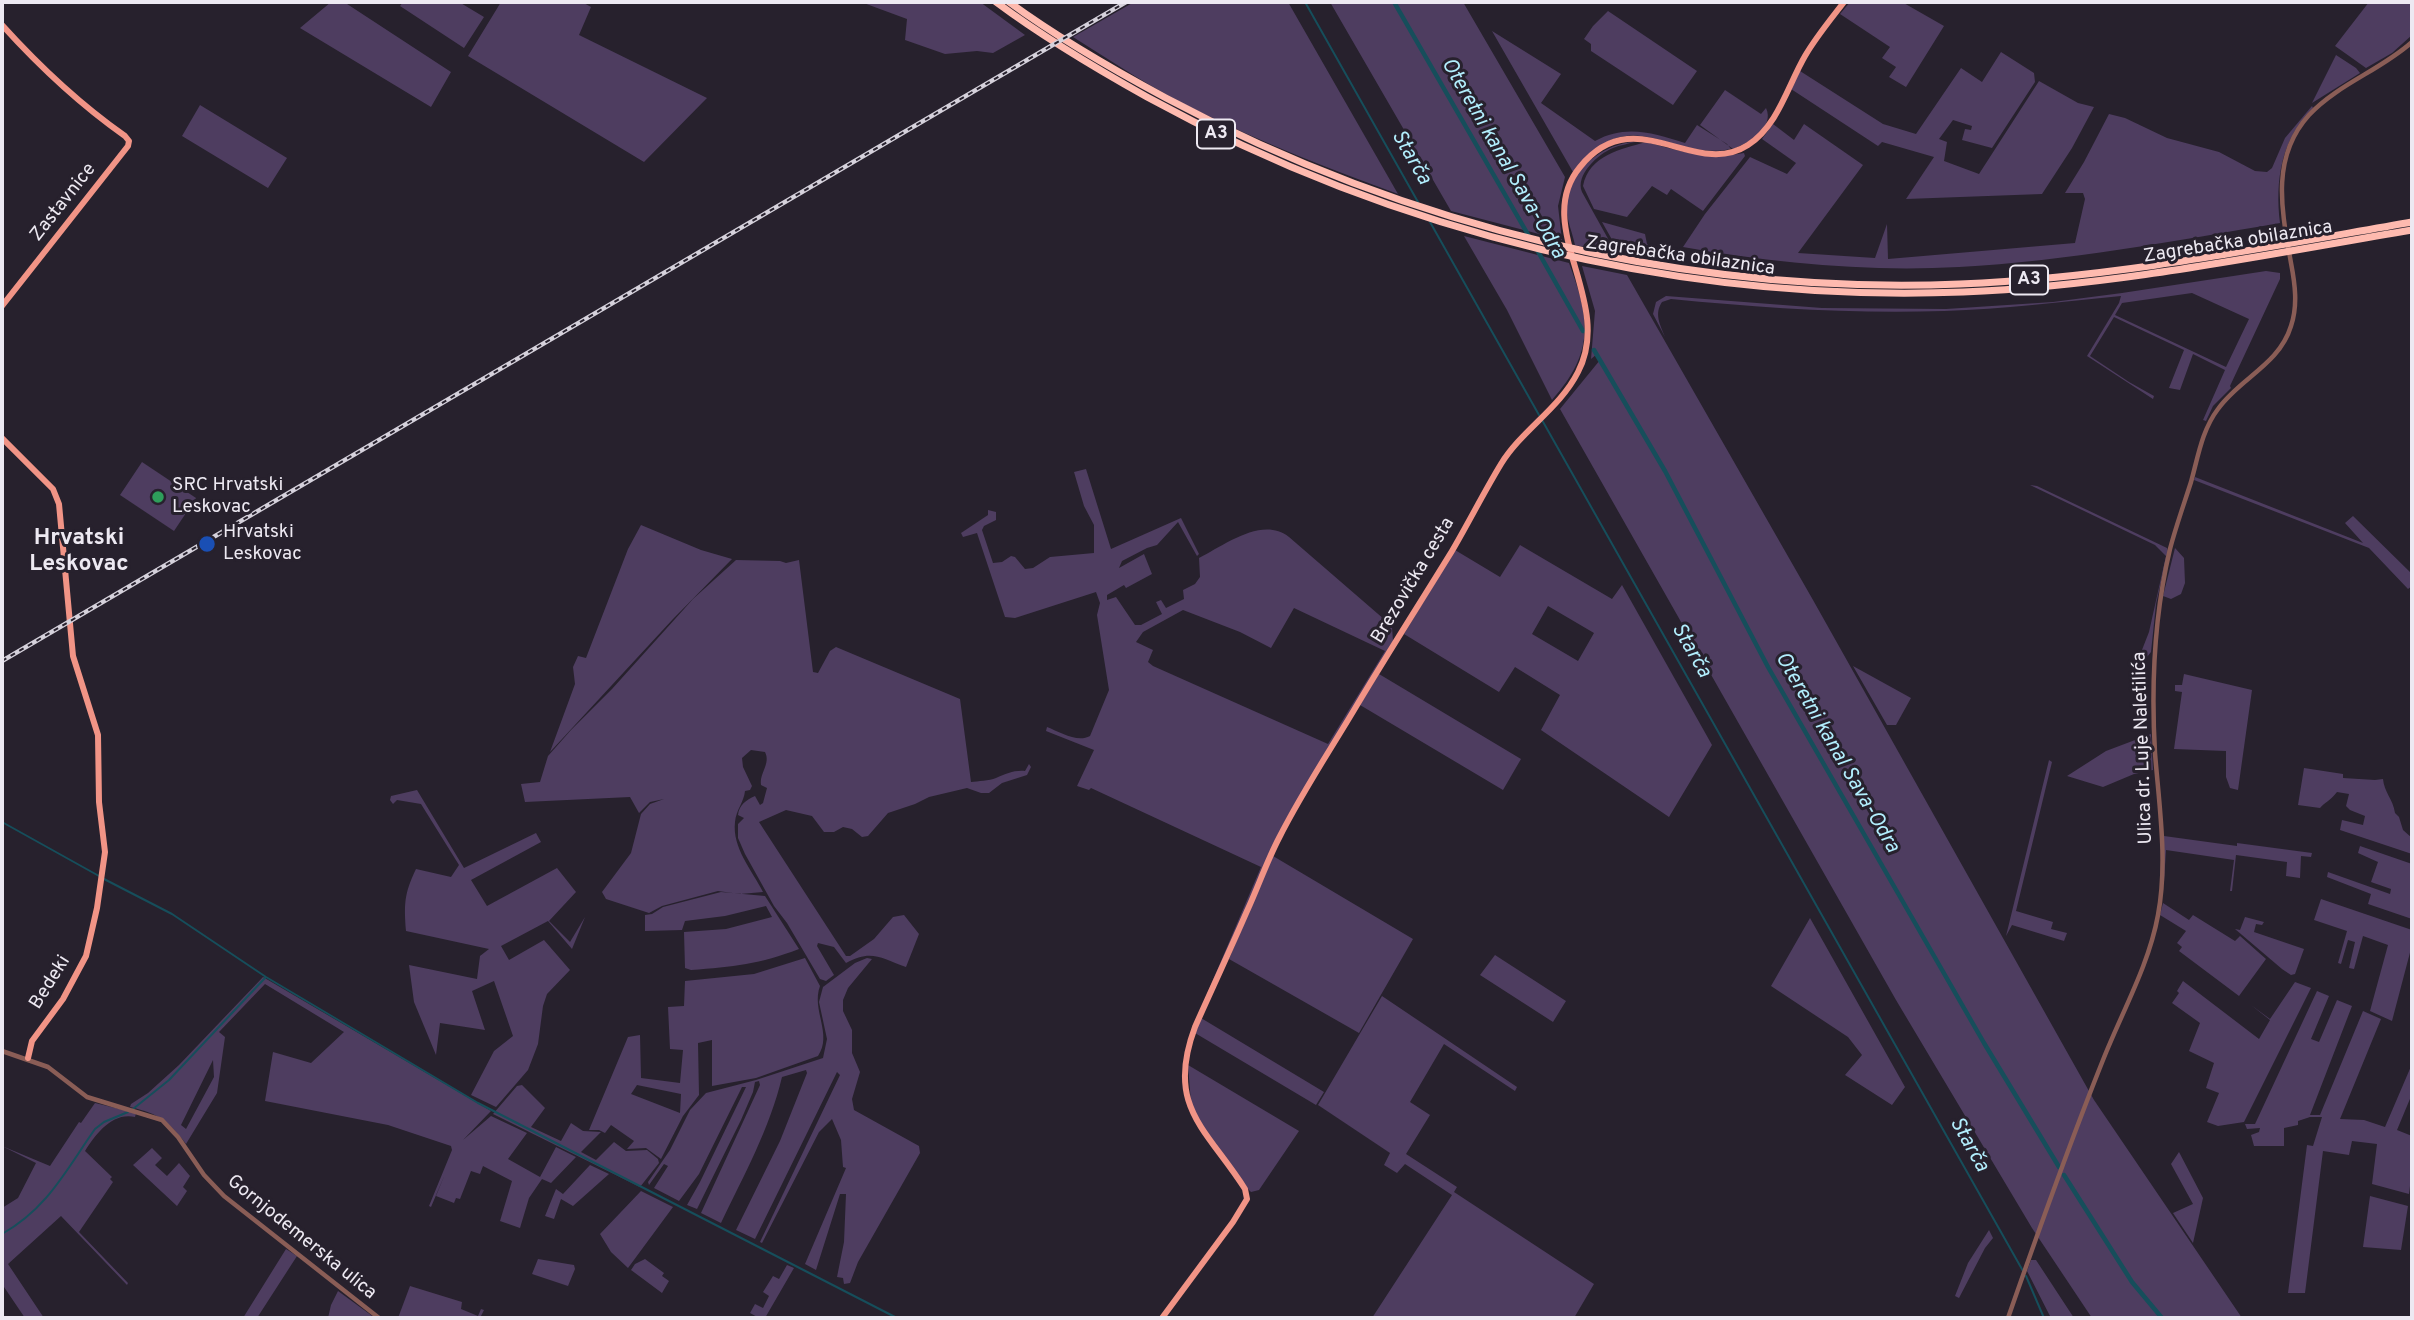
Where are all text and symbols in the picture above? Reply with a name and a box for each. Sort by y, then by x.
water label: Oteretni kanal Sava-Odra [1434,54,1570,264]
road number: A3 [1197,119,1235,148]
water label: Starča [1384,126,1436,190]
street label: Zastavnice [26,159,102,247]
street label: Zagrebačka obilaznica [2142,217,2334,269]
street label: Zagrebačka obilaznica [1584,232,1776,282]
road number: A3 [2010,266,2048,294]
place label: SRC Hrvatski Leskovac [172,475,283,519]
marker: SRC Hrvatski Leskovac [150,489,166,505]
street label: Brezovička cesta [1367,514,1461,648]
place label: Hrvatski Leskovac [223,522,302,566]
district label: Hrvatski Leskovac [29,525,129,579]
marker: Hrvatski Leskovac [197,534,217,554]
water label: Starča [1664,619,1716,683]
water label: Oteretni kanal Sava-Odra [1768,648,1904,858]
street label: Ulica dr. Luje Naletilića [2129,651,2159,845]
street label: Bedeki [26,952,76,1014]
water label: Starča [1943,1113,1993,1177]
street label: Gornjodemerska ulica [222,1171,380,1305]

